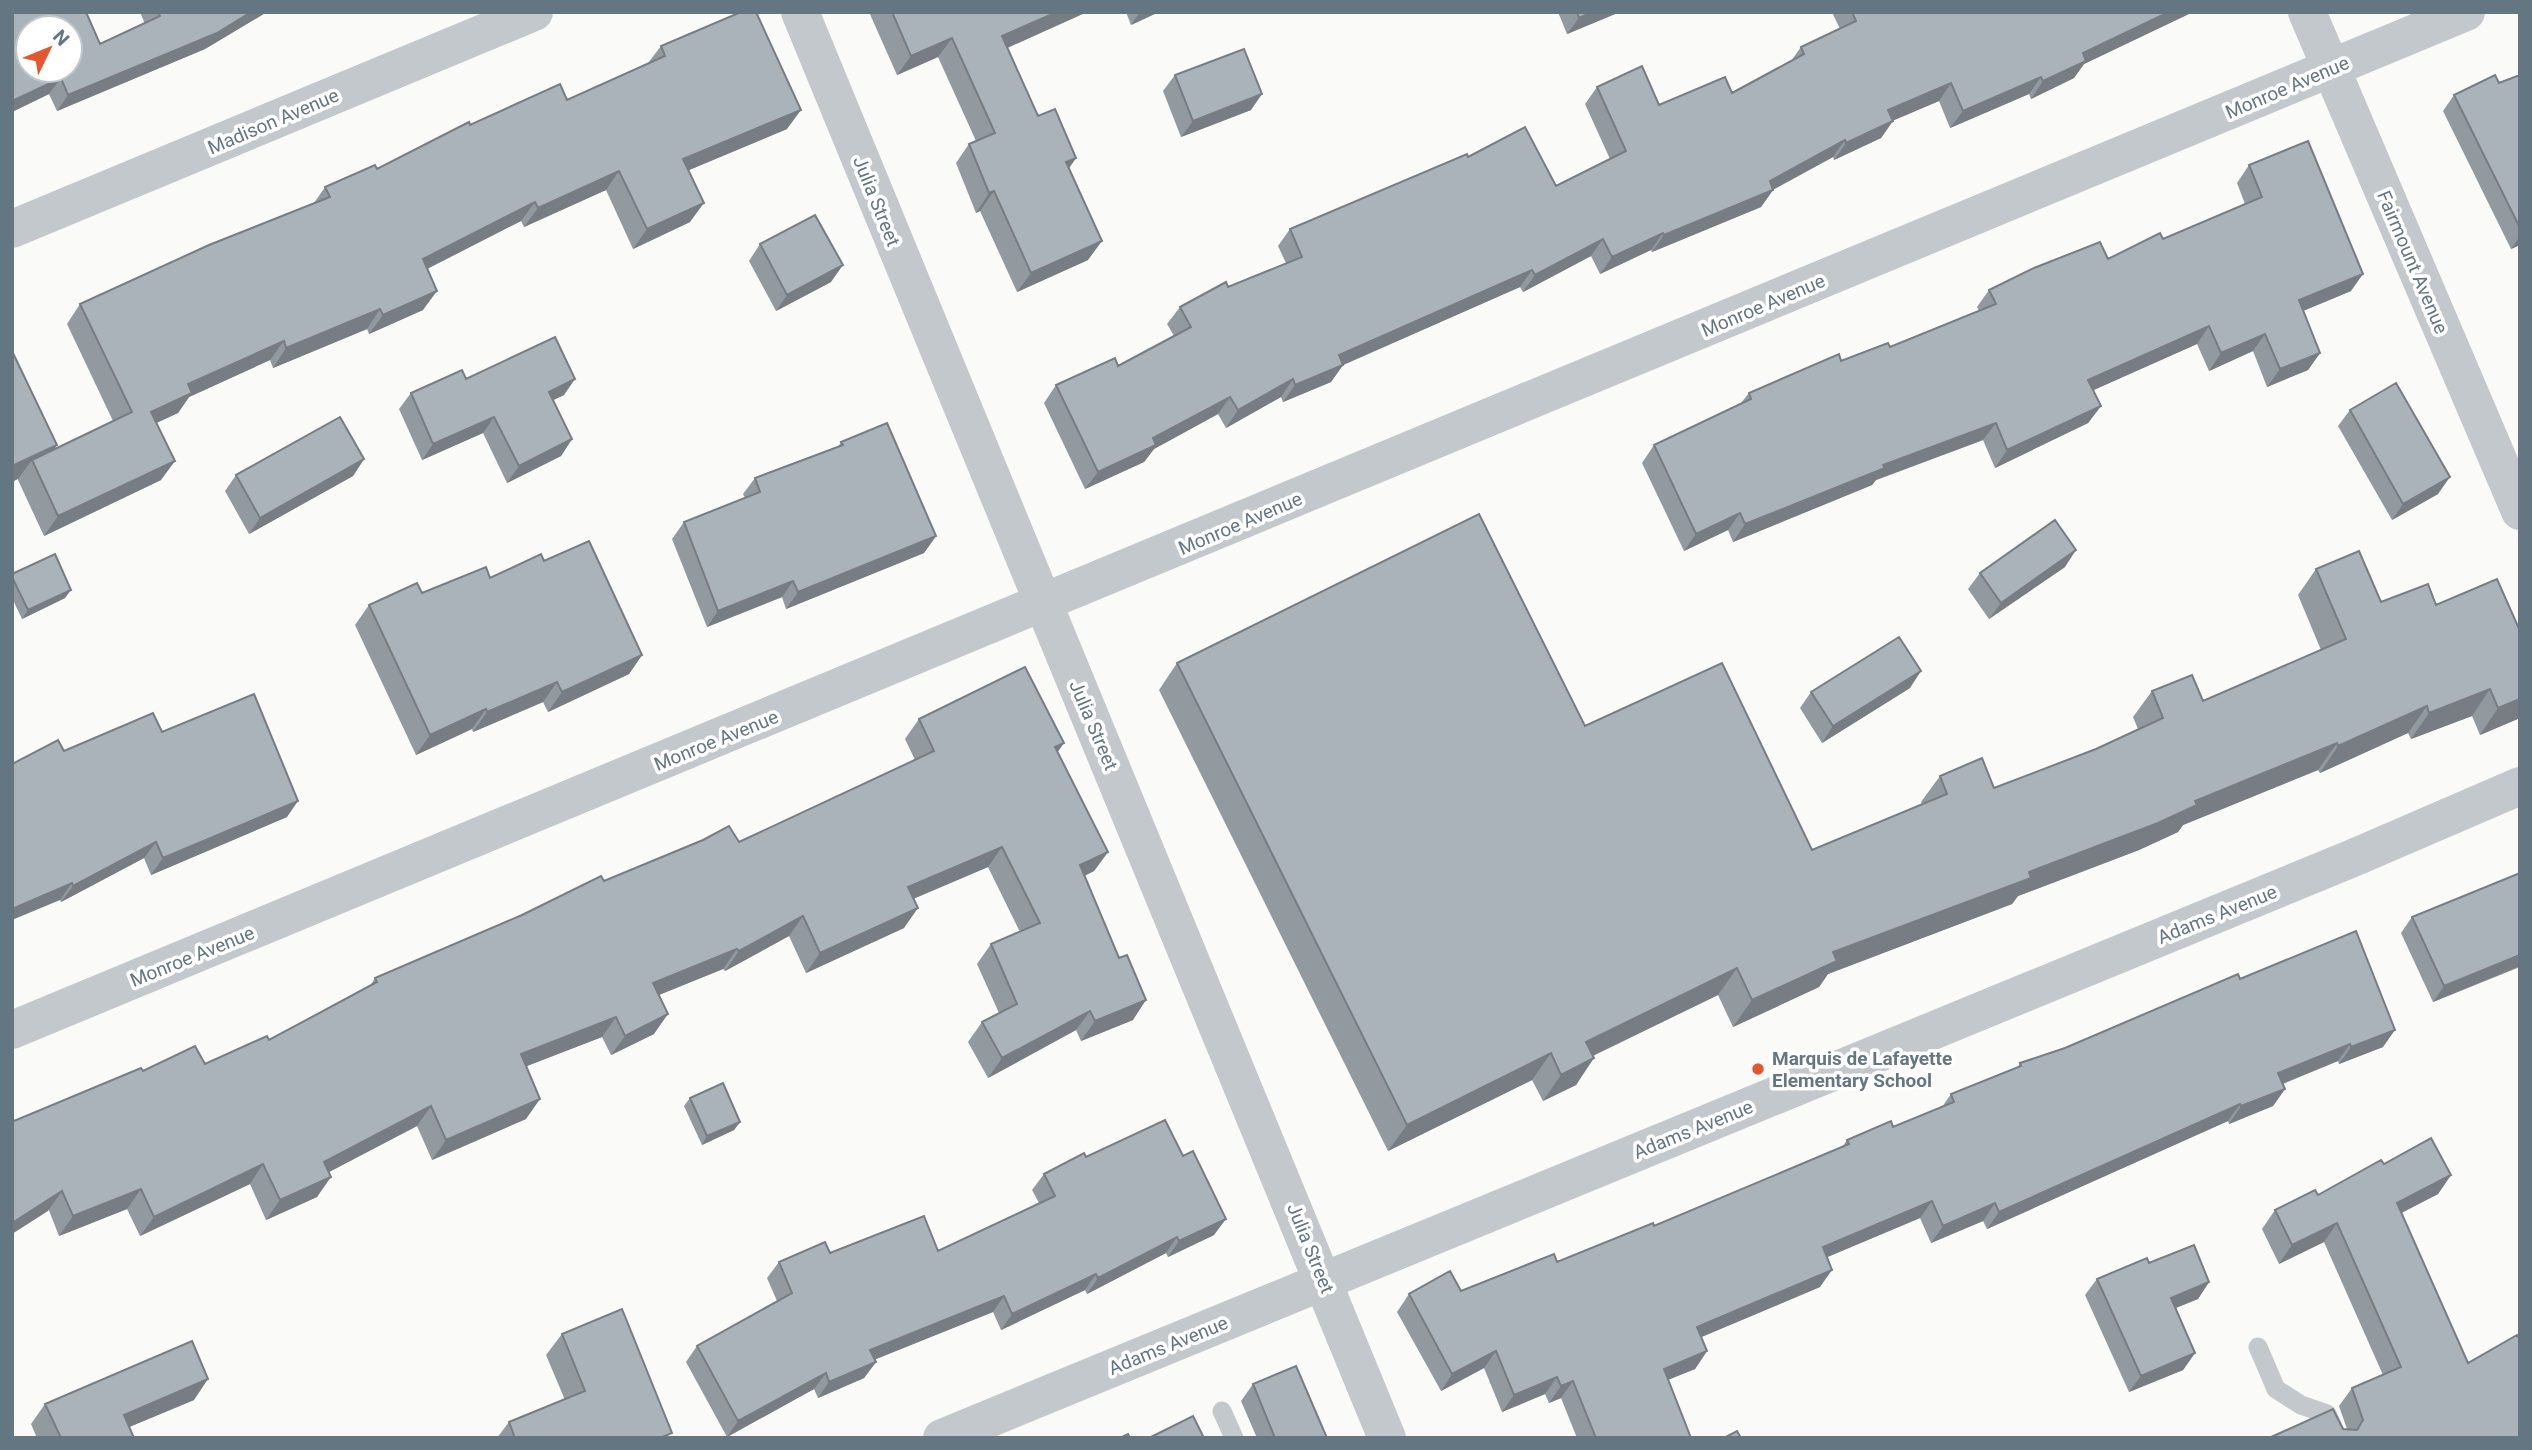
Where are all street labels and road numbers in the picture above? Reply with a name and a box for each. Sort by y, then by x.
street label: Monroe Avenue [2222,51,2352,124]
street label: Madison Avenue [204,83,342,159]
street label: Julia Street [848,153,905,250]
street label: Fairmount Avenue [2372,187,2453,337]
street label: Monroe Avenue [1698,269,1828,342]
street label: Monroe Avenue [1175,487,1305,560]
street label: Julia Street [1064,677,1123,774]
street label: Monroe Avenue [651,705,782,776]
street label: Adams Avenue [2154,880,2280,949]
street label: Monroe Avenue [127,921,258,992]
street label: Adams Avenue [1630,1095,1756,1164]
street label: Julia Street [1282,1200,1339,1297]
street label: Adams Avenue [1105,1311,1231,1380]

